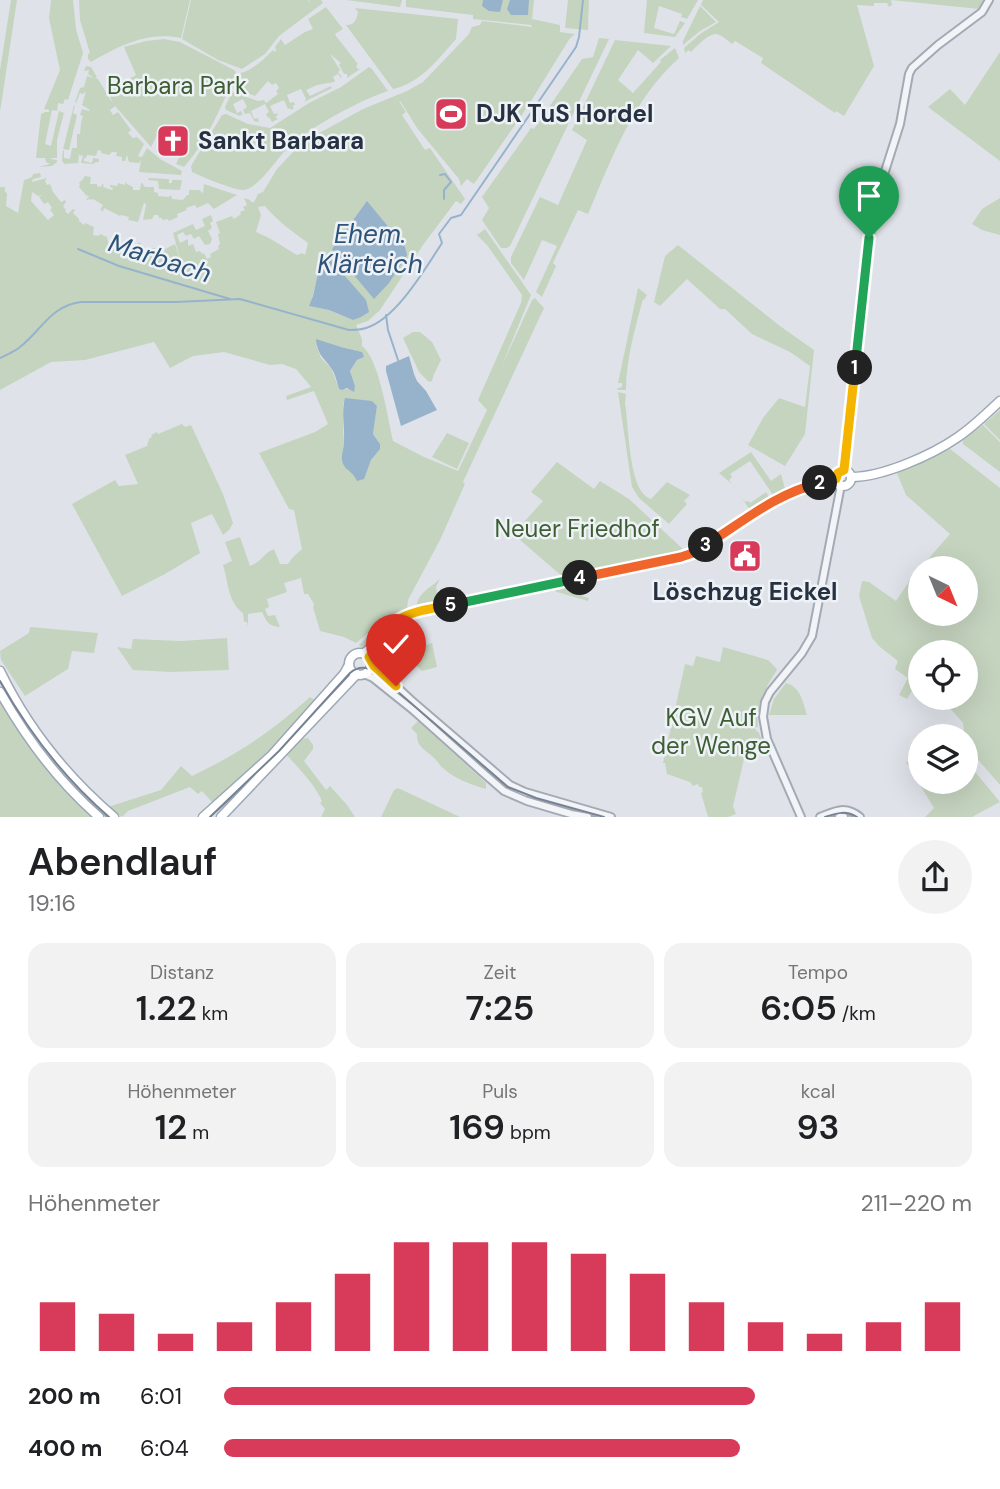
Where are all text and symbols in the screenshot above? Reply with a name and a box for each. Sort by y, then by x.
park label: Barbara Park [107,70,247,101]
sports icon: DJK TuS Hordel [432,95,470,133]
place label: DJK TuS Hordel [476,98,653,129]
church icon: Sankt Barbara [154,122,192,160]
place label: Sankt Barbara [198,125,364,156]
pin [839,166,899,238]
icon: arrive [850,177,888,215]
water label: Ehem. Klärteich [317,217,423,281]
water label: Marbach [104,225,216,291]
pin: 1 [838,350,872,386]
text: 1 [851,355,858,380]
pin: 2 [802,466,838,500]
text: 2 [814,470,825,495]
park label: Neuer Friedhof [494,513,660,544]
pin: 3 [688,528,724,562]
text: 3 [700,532,711,557]
public building icon: Löschzug Eickel [726,537,764,575]
north arrow [908,556,978,626]
map controls [908,556,978,794]
pin: 4 [562,560,598,596]
text: 4 [573,565,586,590]
place label: Löschzug Eickel [652,576,838,607]
pin: 5 [434,588,468,622]
text: 5 [445,592,456,617]
pin [366,614,426,686]
icon: check [377,625,415,663]
button: locate [908,640,978,710]
park label: KGV Auf der Wenge [651,702,771,761]
button: layers [908,724,978,794]
text: Abendlauf [28,837,217,887]
button: share [898,840,972,914]
text: 19:16 [28,888,76,918]
text: Distanz [150,960,214,985]
text: Zeit [483,960,517,985]
text: Tempo [788,960,848,985]
text: 1.22 [136,985,197,1031]
text: 7:25 [466,985,534,1031]
text: 6:05 [760,985,837,1031]
text: km [197,1001,228,1026]
text: /km [837,1001,876,1026]
text: Höhenmeter [127,1079,237,1104]
text: Puls [482,1079,518,1104]
text: kcal [801,1079,835,1104]
text: 12 [155,1104,187,1150]
text: 169 [449,1104,505,1150]
text: 93 [797,1104,839,1150]
text: m [187,1120,209,1145]
text: bpm [505,1120,551,1145]
text: Höhenmeter [28,1188,160,1218]
text: 211–220 m [860,1188,972,1218]
text: 200 m [28,1381,101,1411]
text: 6:01 [140,1381,182,1411]
text: 400 m [28,1433,102,1463]
text: 6:04 [140,1433,189,1463]

